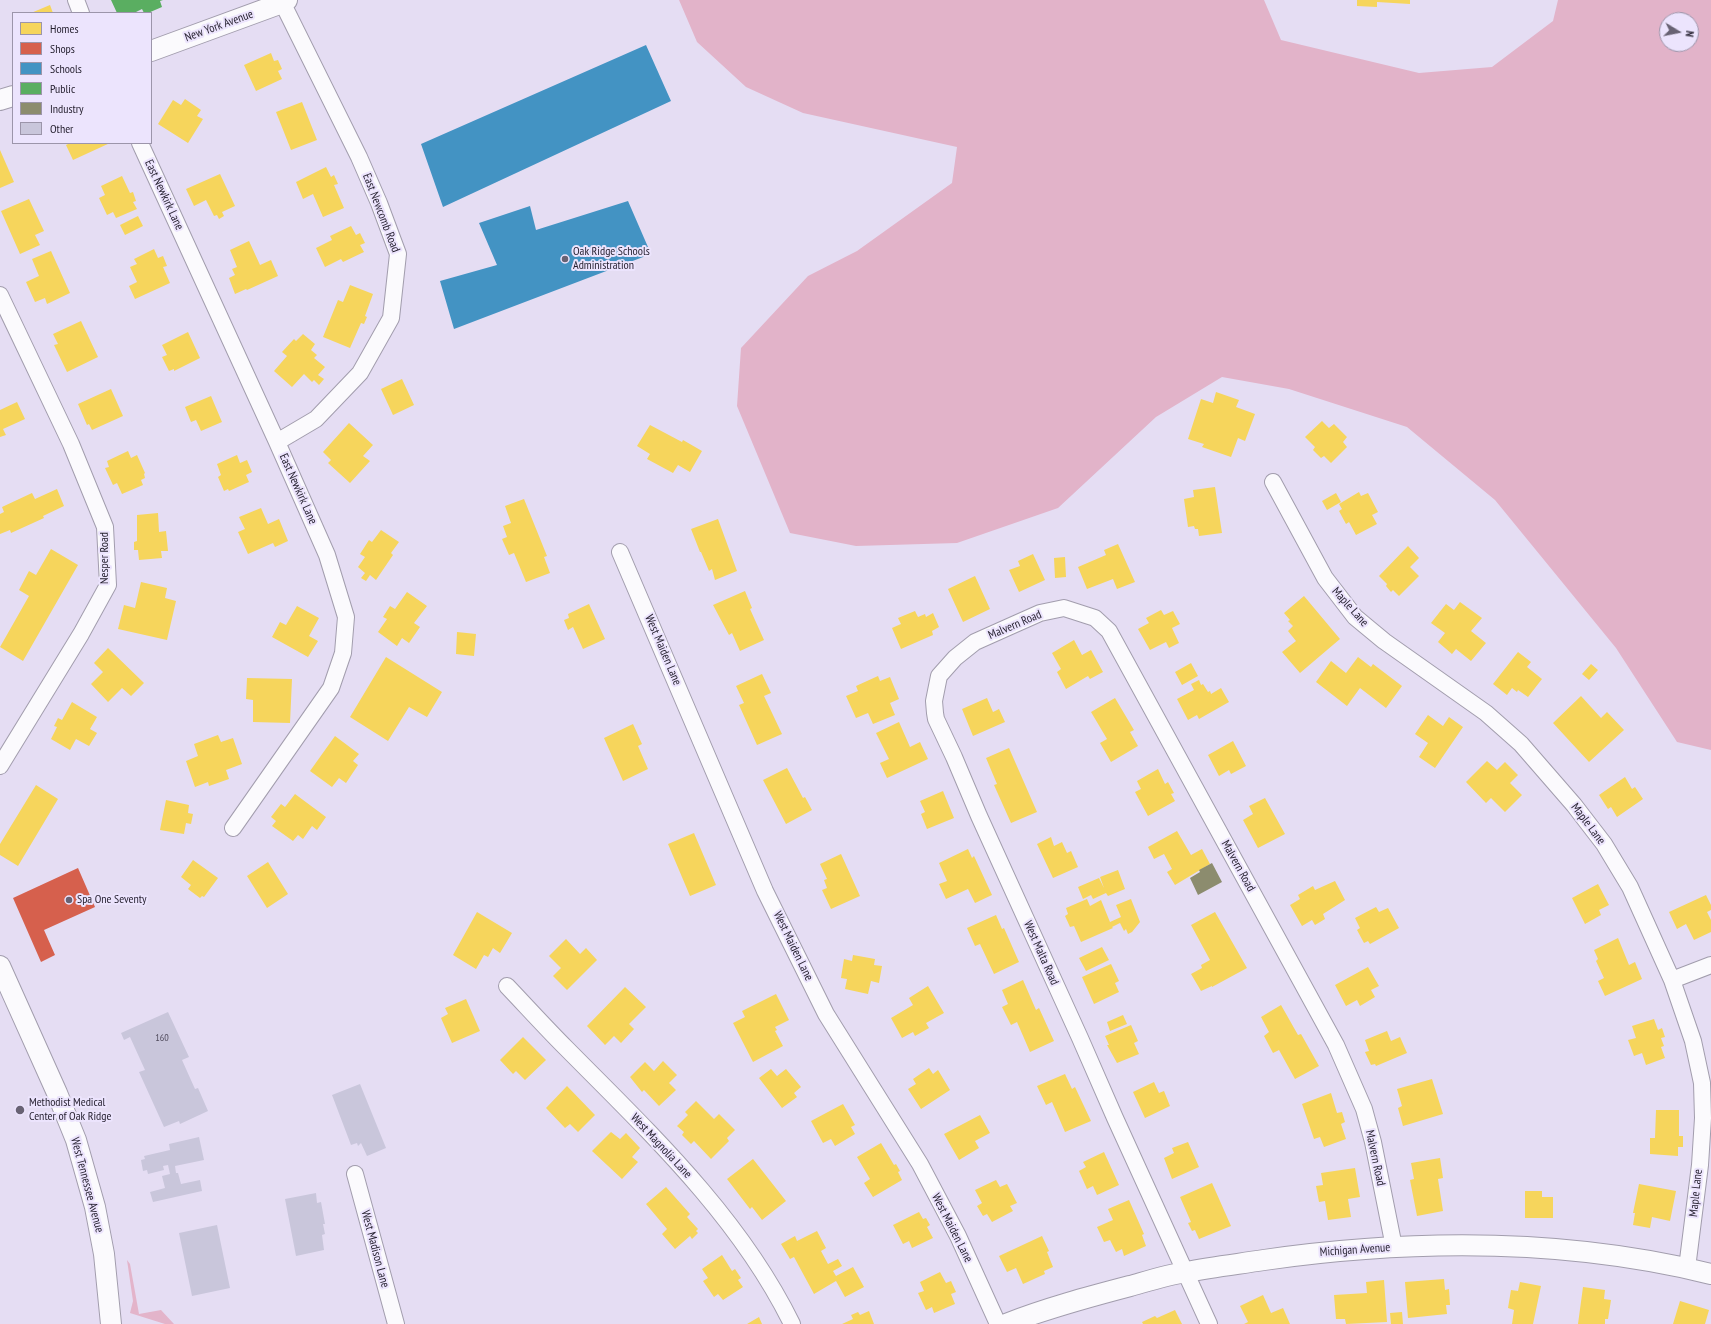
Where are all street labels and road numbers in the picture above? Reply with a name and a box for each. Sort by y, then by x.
street label: New York Avenue [183,7,255,45]
street label: East Newkirk Lane [141,158,187,232]
street label: East Newcomb Road [359,171,403,255]
street label: East Newkirk Lane [276,451,320,527]
street label: Nesper Road [98,532,112,584]
street label: Maple Lane [1329,584,1371,630]
street label: Malvern Road [986,607,1044,643]
street label: West Maiden Lane [642,613,684,687]
street label: Maple Lane [1568,801,1608,847]
street label: Malvern Road [1218,838,1258,894]
street label: West Maiden Lane [770,909,816,983]
street label: West Malta Road [1020,919,1062,987]
street label: West Magnolia Lane [627,1111,695,1181]
street label: Malvern Road [1362,1129,1388,1187]
street label: West Tennessee Avenue [67,1136,107,1234]
street label: Maple Lane [1686,1168,1706,1218]
street label: West Maiden Lane [928,1191,976,1265]
street label: West Madison Lane [358,1209,392,1289]
street label: Michigan Avenue [1319,1240,1391,1260]

